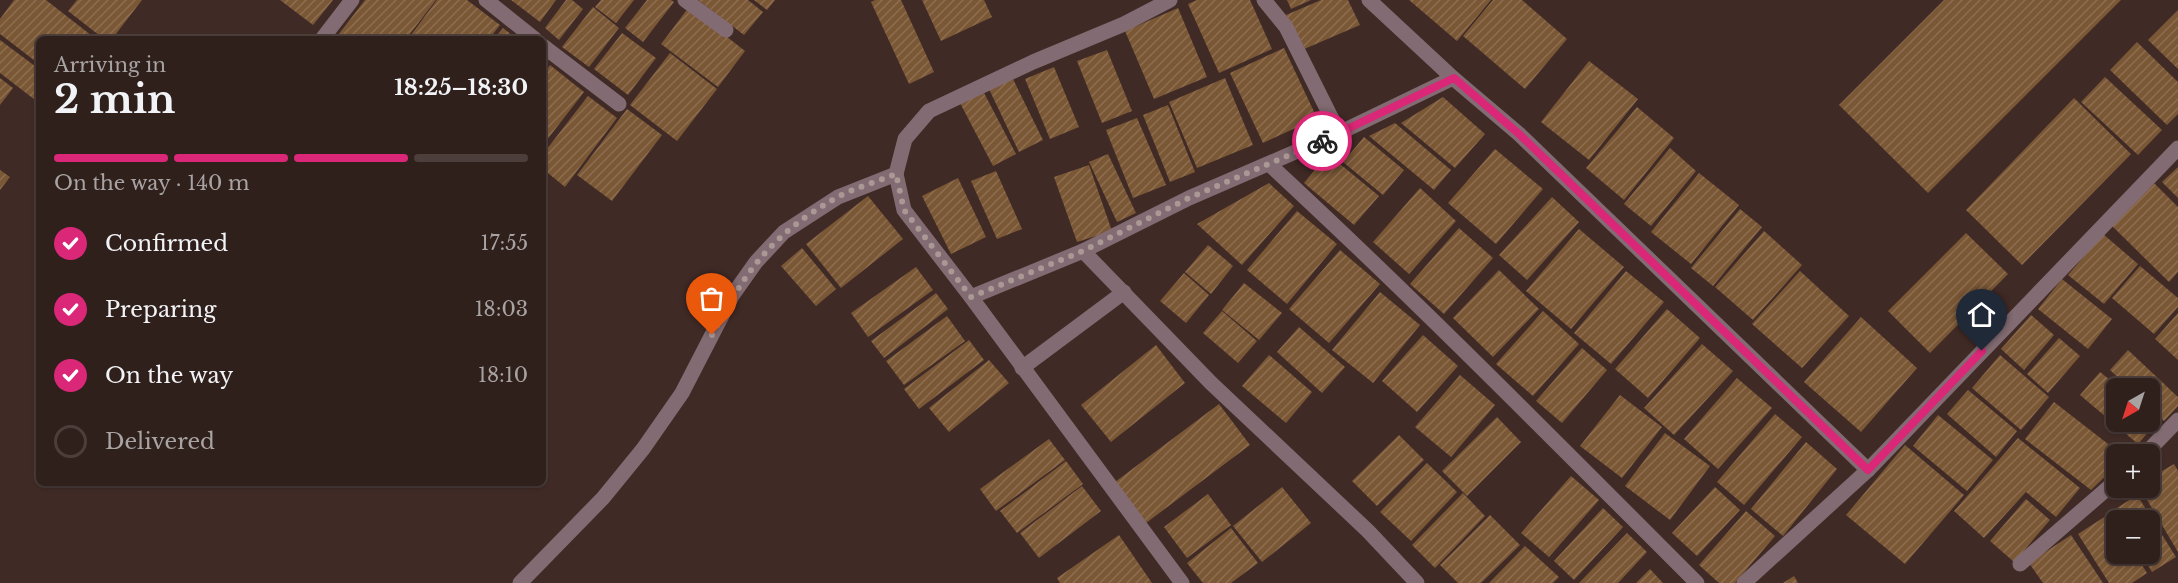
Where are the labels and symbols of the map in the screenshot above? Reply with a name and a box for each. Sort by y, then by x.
courier [1292,111,1352,171]
pin [686,273,737,335]
pin [1956,289,2007,351]
north arrow [2106,378,2160,432]

